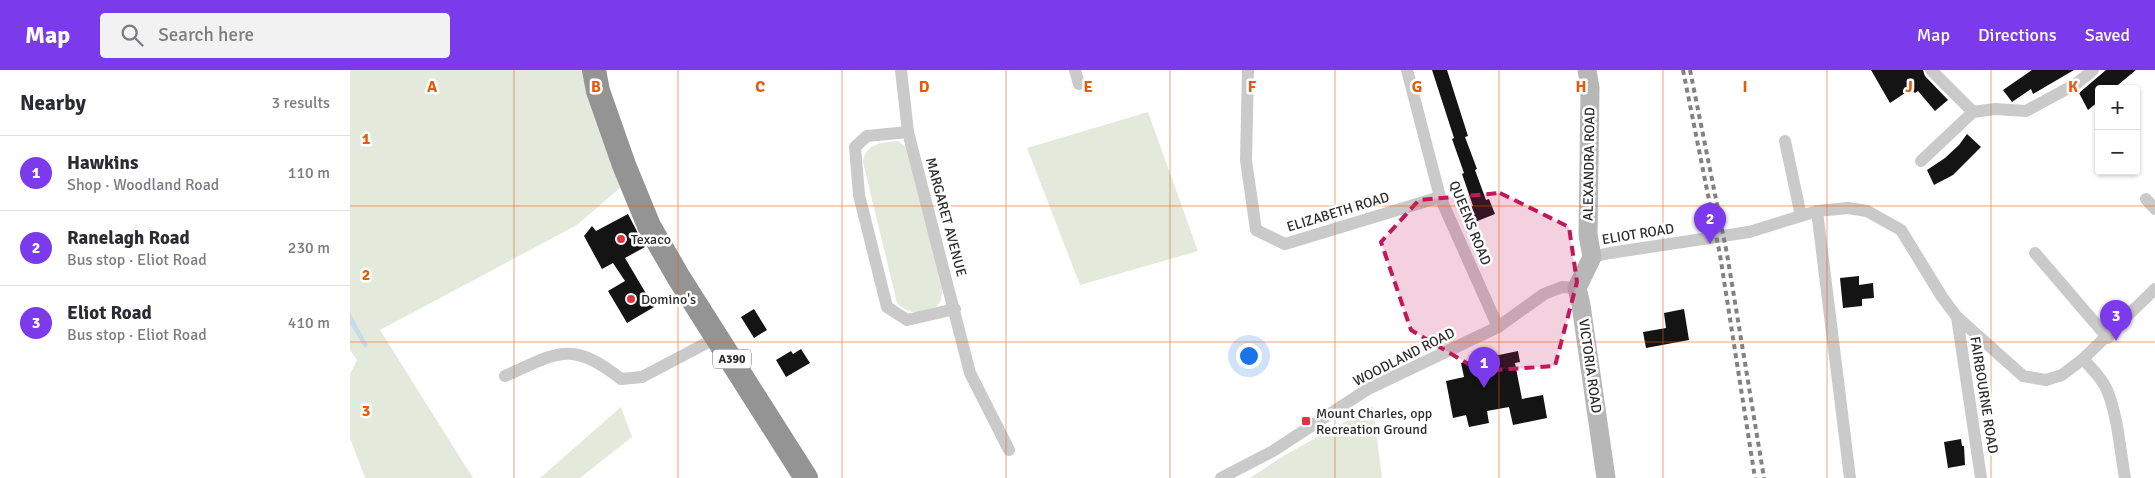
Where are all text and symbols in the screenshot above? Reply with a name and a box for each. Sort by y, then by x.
search box [100,13,450,58]
text: Map [25,20,70,50]
icon: search [118,21,146,49]
text: Search here [158,23,254,47]
text: Map [1917,24,1950,46]
text: Directions [1978,24,2057,46]
text: Saved [2085,24,2130,46]
text: A [427,77,438,97]
text: B [591,77,601,97]
text: C [755,77,765,97]
text: D [919,77,930,97]
text: E [1083,77,1093,97]
text: F [1248,77,1257,97]
text: G [1412,77,1422,97]
text: H [1576,77,1586,97]
text: I [1742,77,1748,97]
text: J [1905,77,1913,97]
text: K [2068,77,2078,97]
map controls [2095,85,2140,175]
button: + [2095,85,2140,130]
text: Nearby [20,90,86,116]
text: 3 results [271,93,330,113]
street label: ALEXANDRA ROAD [1580,107,1598,221]
text: 1 [362,129,371,149]
button: − [2095,130,2140,175]
text: Hawkins [67,151,138,175]
street label: MARGARET AVENUE [922,156,970,278]
text: 1 [32,163,40,183]
text: 110 m [288,163,330,183]
text: Shop · Woodland Road [67,175,219,195]
street label: QUEENS ROAD [1445,178,1495,268]
street label: ELIZABETH ROAD [1285,188,1391,236]
pin: 2 [1694,203,1726,244]
street label: ELIOT ROAD [1601,220,1675,248]
text: Ranelagh Road [67,226,190,250]
place label: Texaco [631,231,671,248]
marker: Texaco [615,233,627,245]
text: 2 [32,238,40,258]
text: 230 m [288,238,330,258]
text: Bus stop · Eliot Road [67,250,207,270]
text: 2 [362,265,370,285]
place label: Domino's [641,291,696,308]
marker: Domino's [625,293,637,305]
pin: 3 [2100,300,2132,341]
text: Eliot Road [67,301,152,325]
text: 3 [32,313,40,333]
text: 410 m [288,313,330,333]
street label: VICTORIA ROAD [1575,318,1605,414]
street label: WOODLAND ROAD [1350,324,1458,390]
text: Bus stop · Eliot Road [67,325,207,345]
street label: FAIRBOURNE ROAD [1966,335,2002,455]
your location [1236,343,1262,369]
pin: 1 [1468,347,1500,388]
road number: A390 [713,350,751,368]
text: 3 [362,401,370,421]
place label: Mount Charles, opp Recreation Ground [1316,405,1432,438]
marker: Mount Charles, opp Recreation Ground [1300,415,1312,427]

